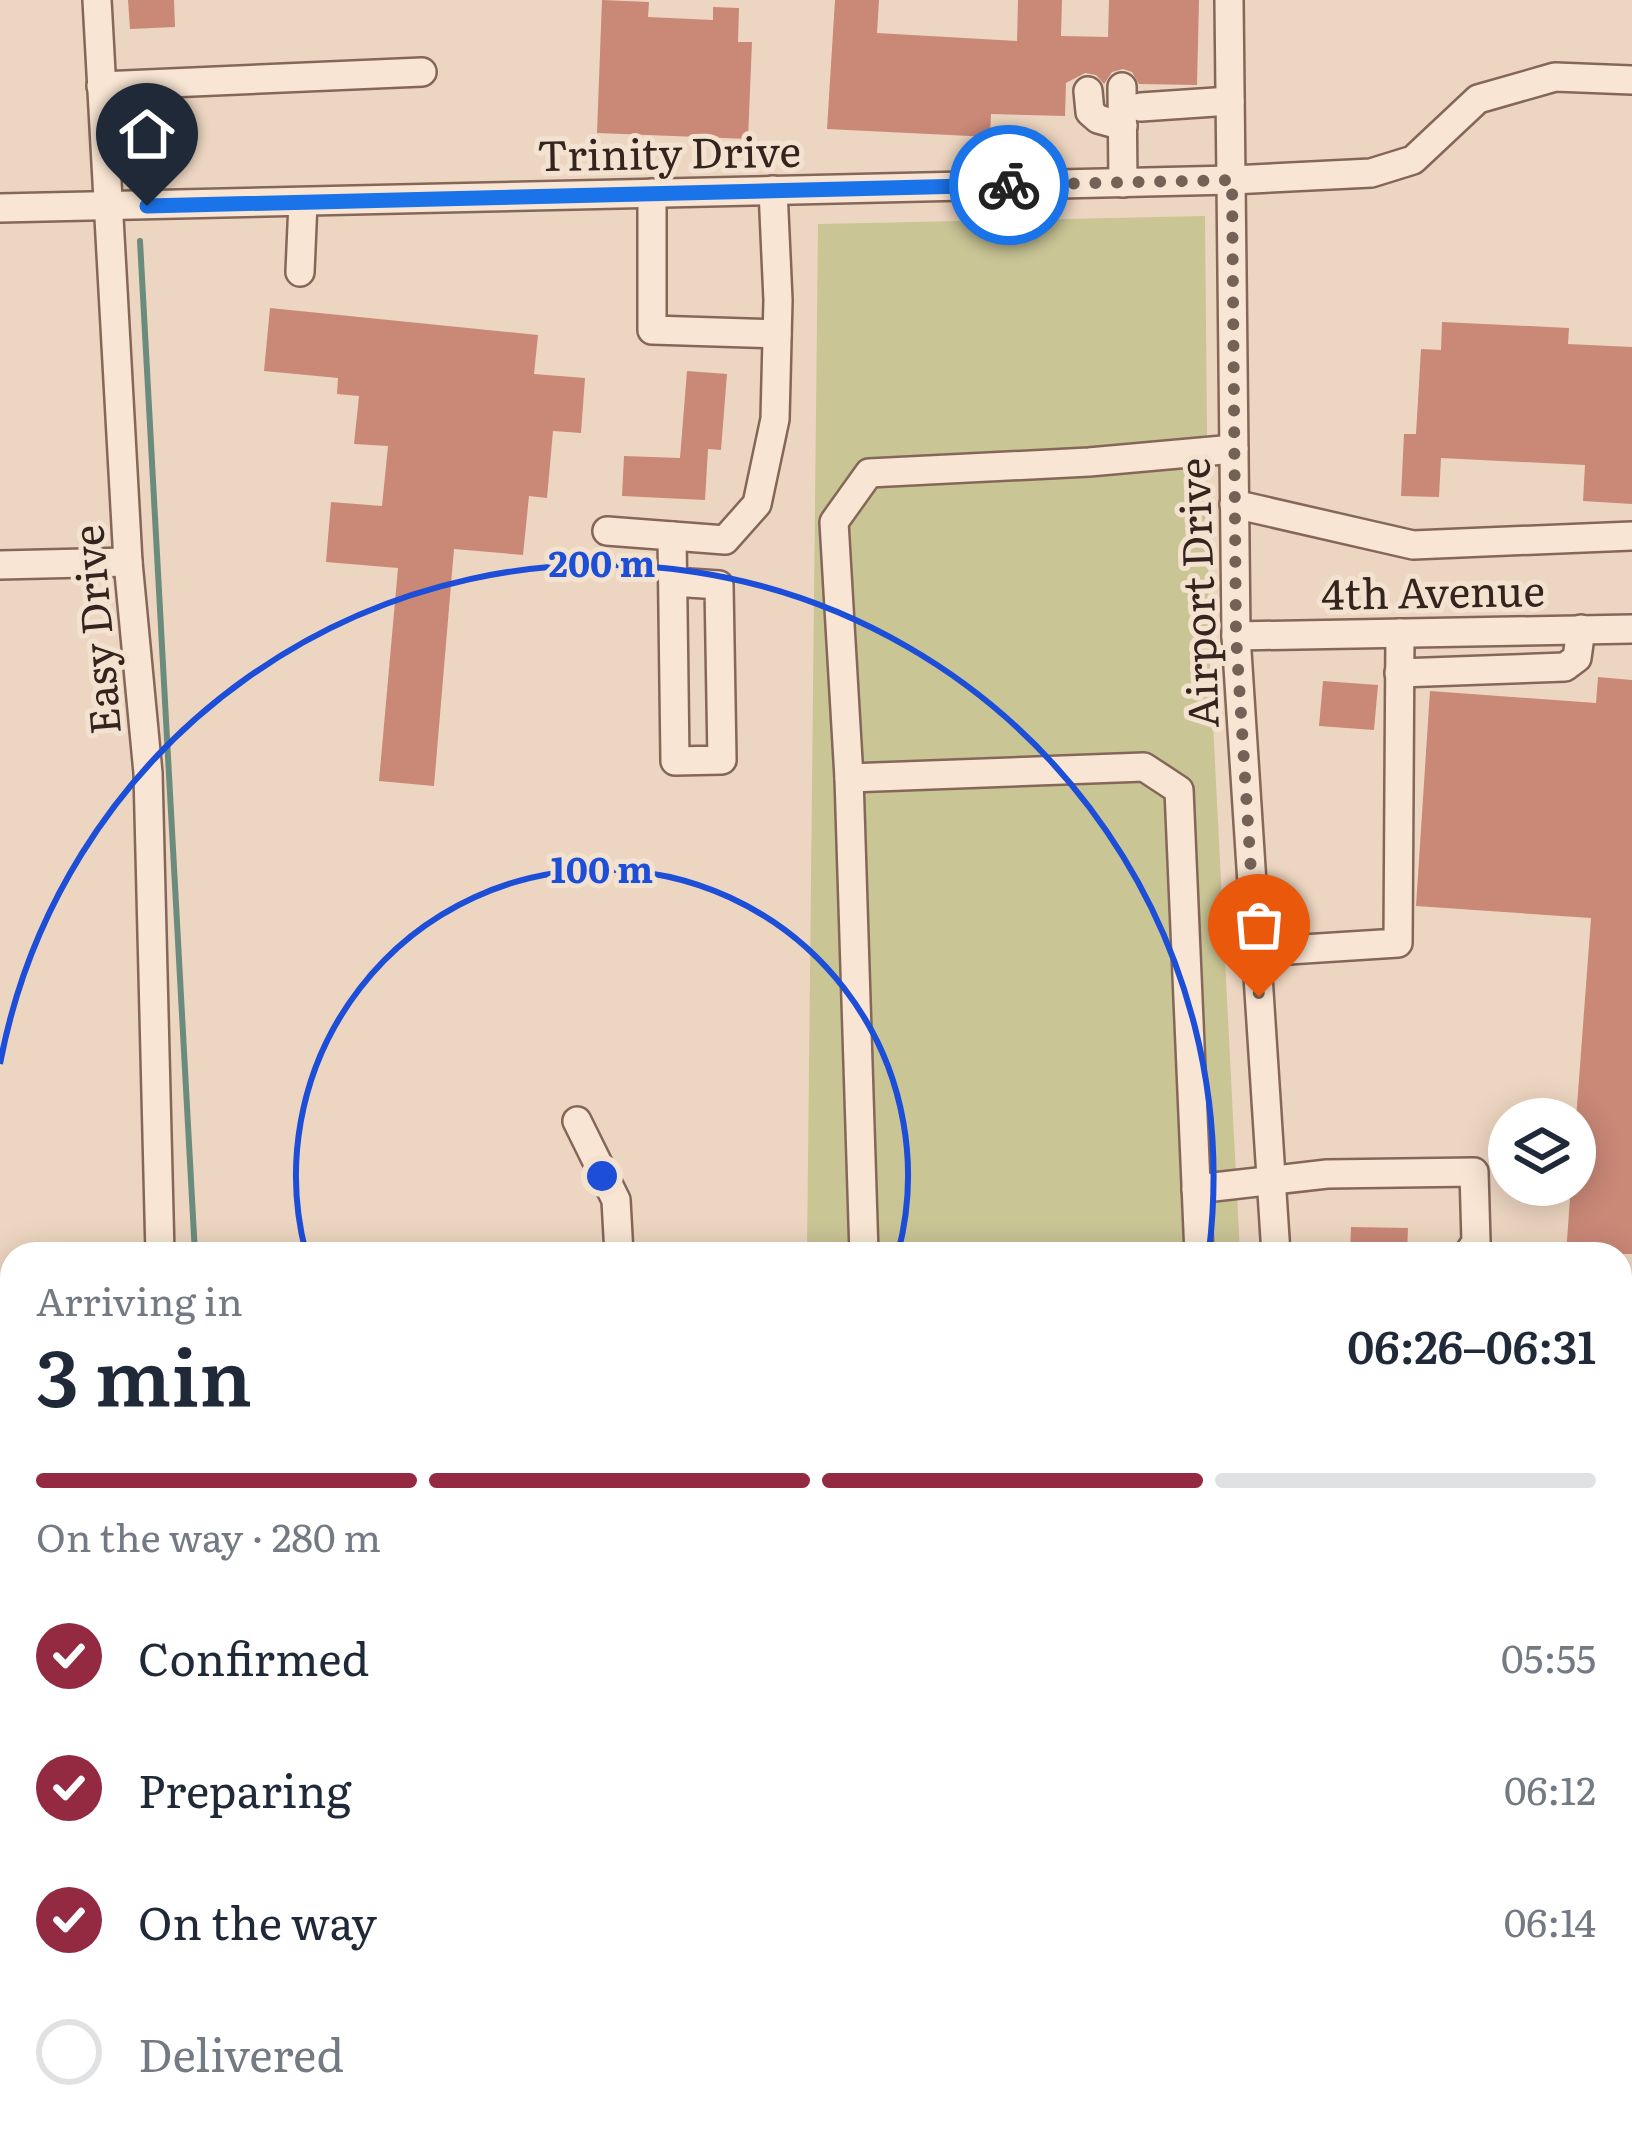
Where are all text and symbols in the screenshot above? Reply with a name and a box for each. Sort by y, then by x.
pin [96,83,198,206]
icon: home [114,101,180,167]
street label: Trinity Drive [536,118,802,184]
courier [949,125,1069,245]
icon: bike [976,152,1042,218]
street label: Airport Drive [1160,457,1232,729]
street label: Easy Drive [54,522,134,738]
text: 200 m [549,535,655,588]
street label: 4th Avenue [1321,557,1545,623]
text: 100 m [551,841,653,894]
pin [1208,874,1310,997]
icon: bag [1226,892,1292,958]
map controls [1488,1098,1596,1206]
button: layers [1488,1098,1596,1206]
centre of rings [581,1155,623,1197]
text: Arriving in [36,1270,243,1328]
text: 06:26–06:31 [1347,1311,1596,1378]
text: 3 min [36,1315,252,1431]
text: On the way · 280 m [36,1506,381,1564]
icon: check [36,1623,102,1689]
text: Confirmed [138,1623,369,1690]
text: 05:55 [1501,1627,1596,1685]
icon: check [36,1755,102,1821]
text: Preparing [138,1755,352,1822]
text: 06:12 [1504,1759,1596,1817]
icon: check [36,1887,102,1953]
text: On the way [138,1887,377,1954]
text: 06:14 [1504,1891,1596,1949]
text: Delivered [138,2019,344,2086]

